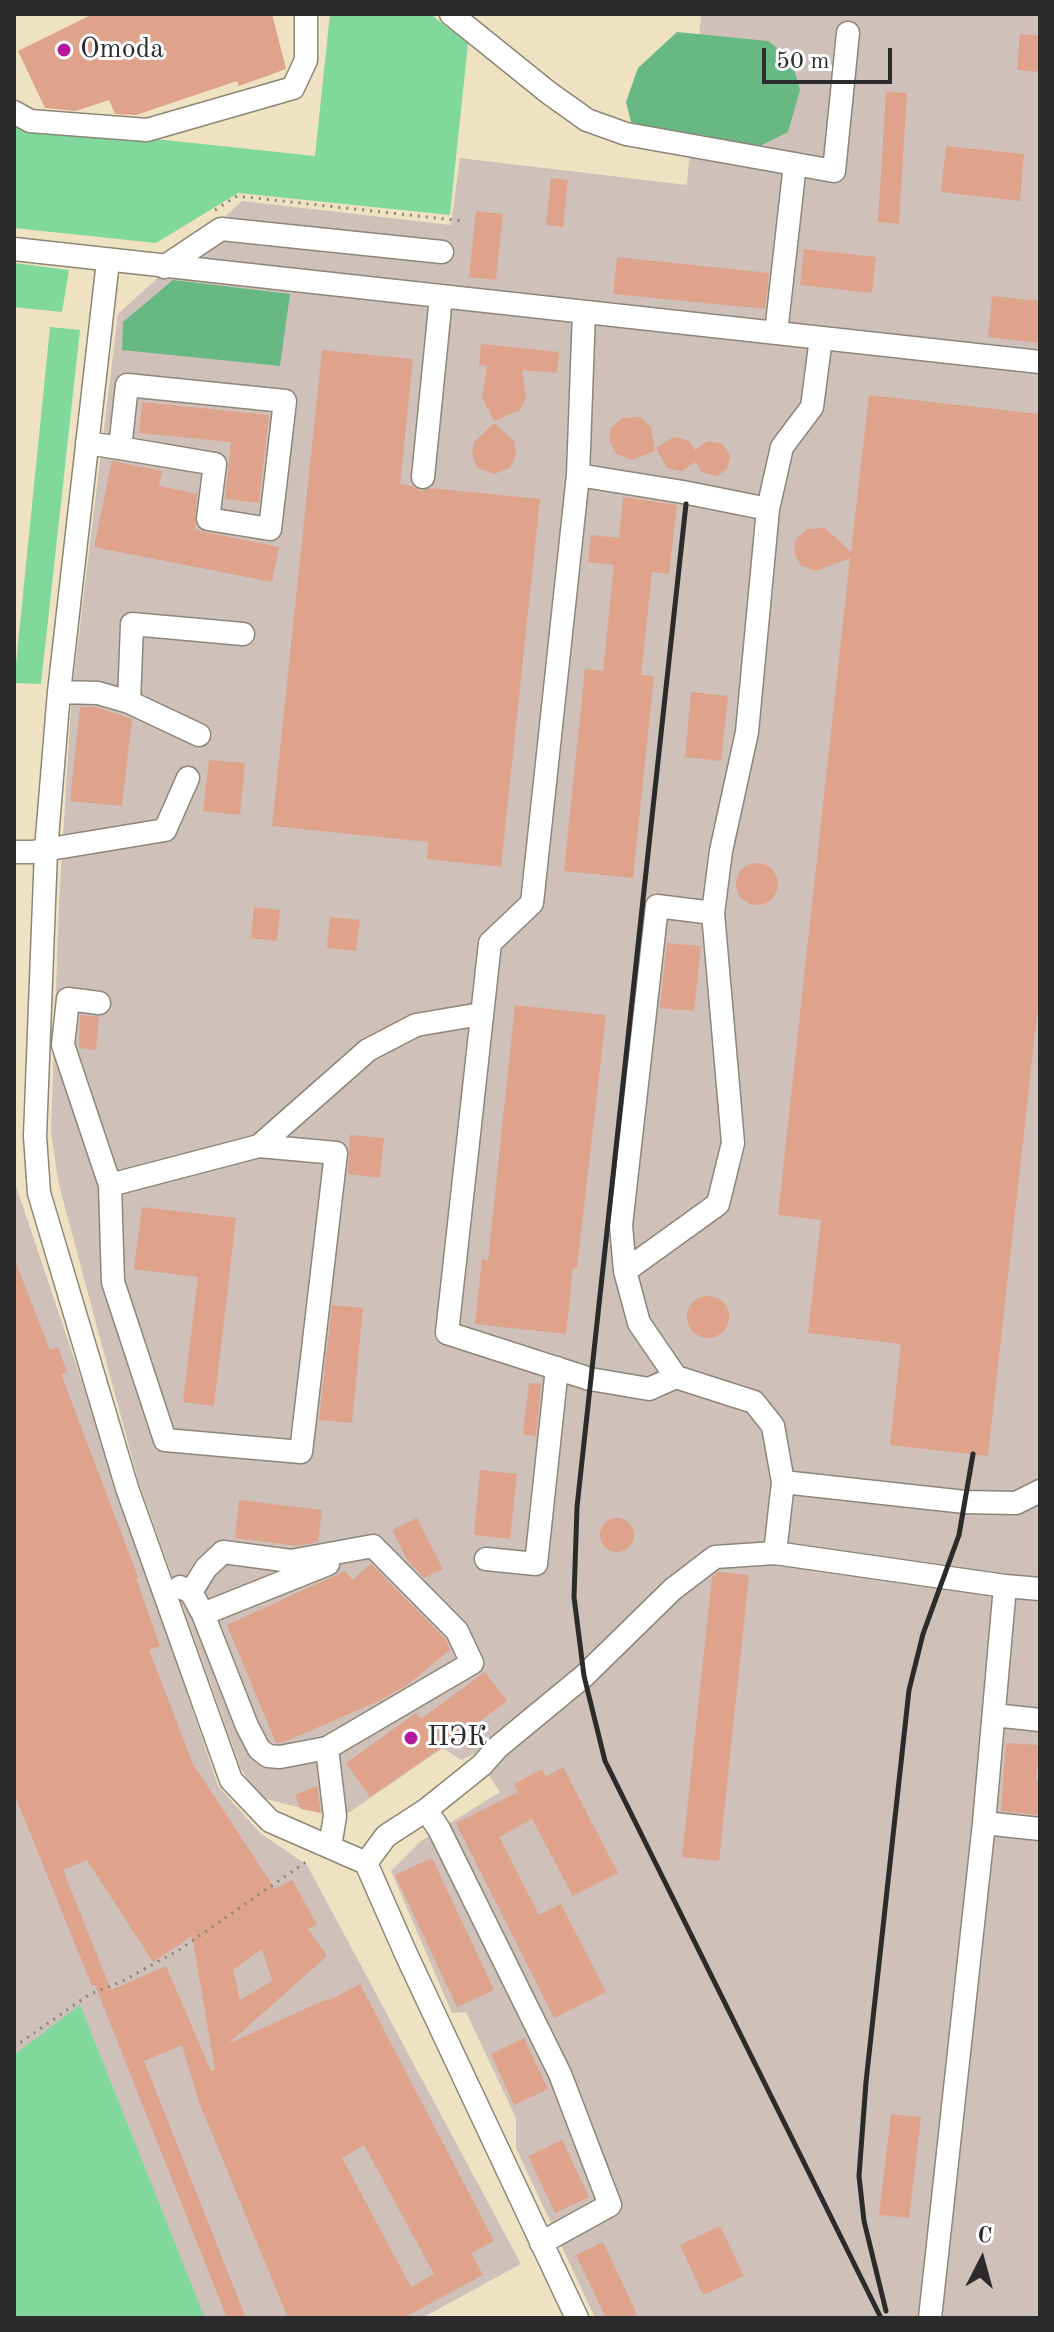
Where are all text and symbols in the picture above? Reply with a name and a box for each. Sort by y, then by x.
scale bar [766,32,896,82]
place label: Omoda [80,33,164,67]
marker: Omoda [55,41,73,59]
text: 50 m [776,50,830,74]
place label: ПЭК [427,1721,487,1755]
marker: ПЭК [402,1729,420,1747]
north arrow [942,2220,1022,2300]
text: С [976,2224,993,2248]

